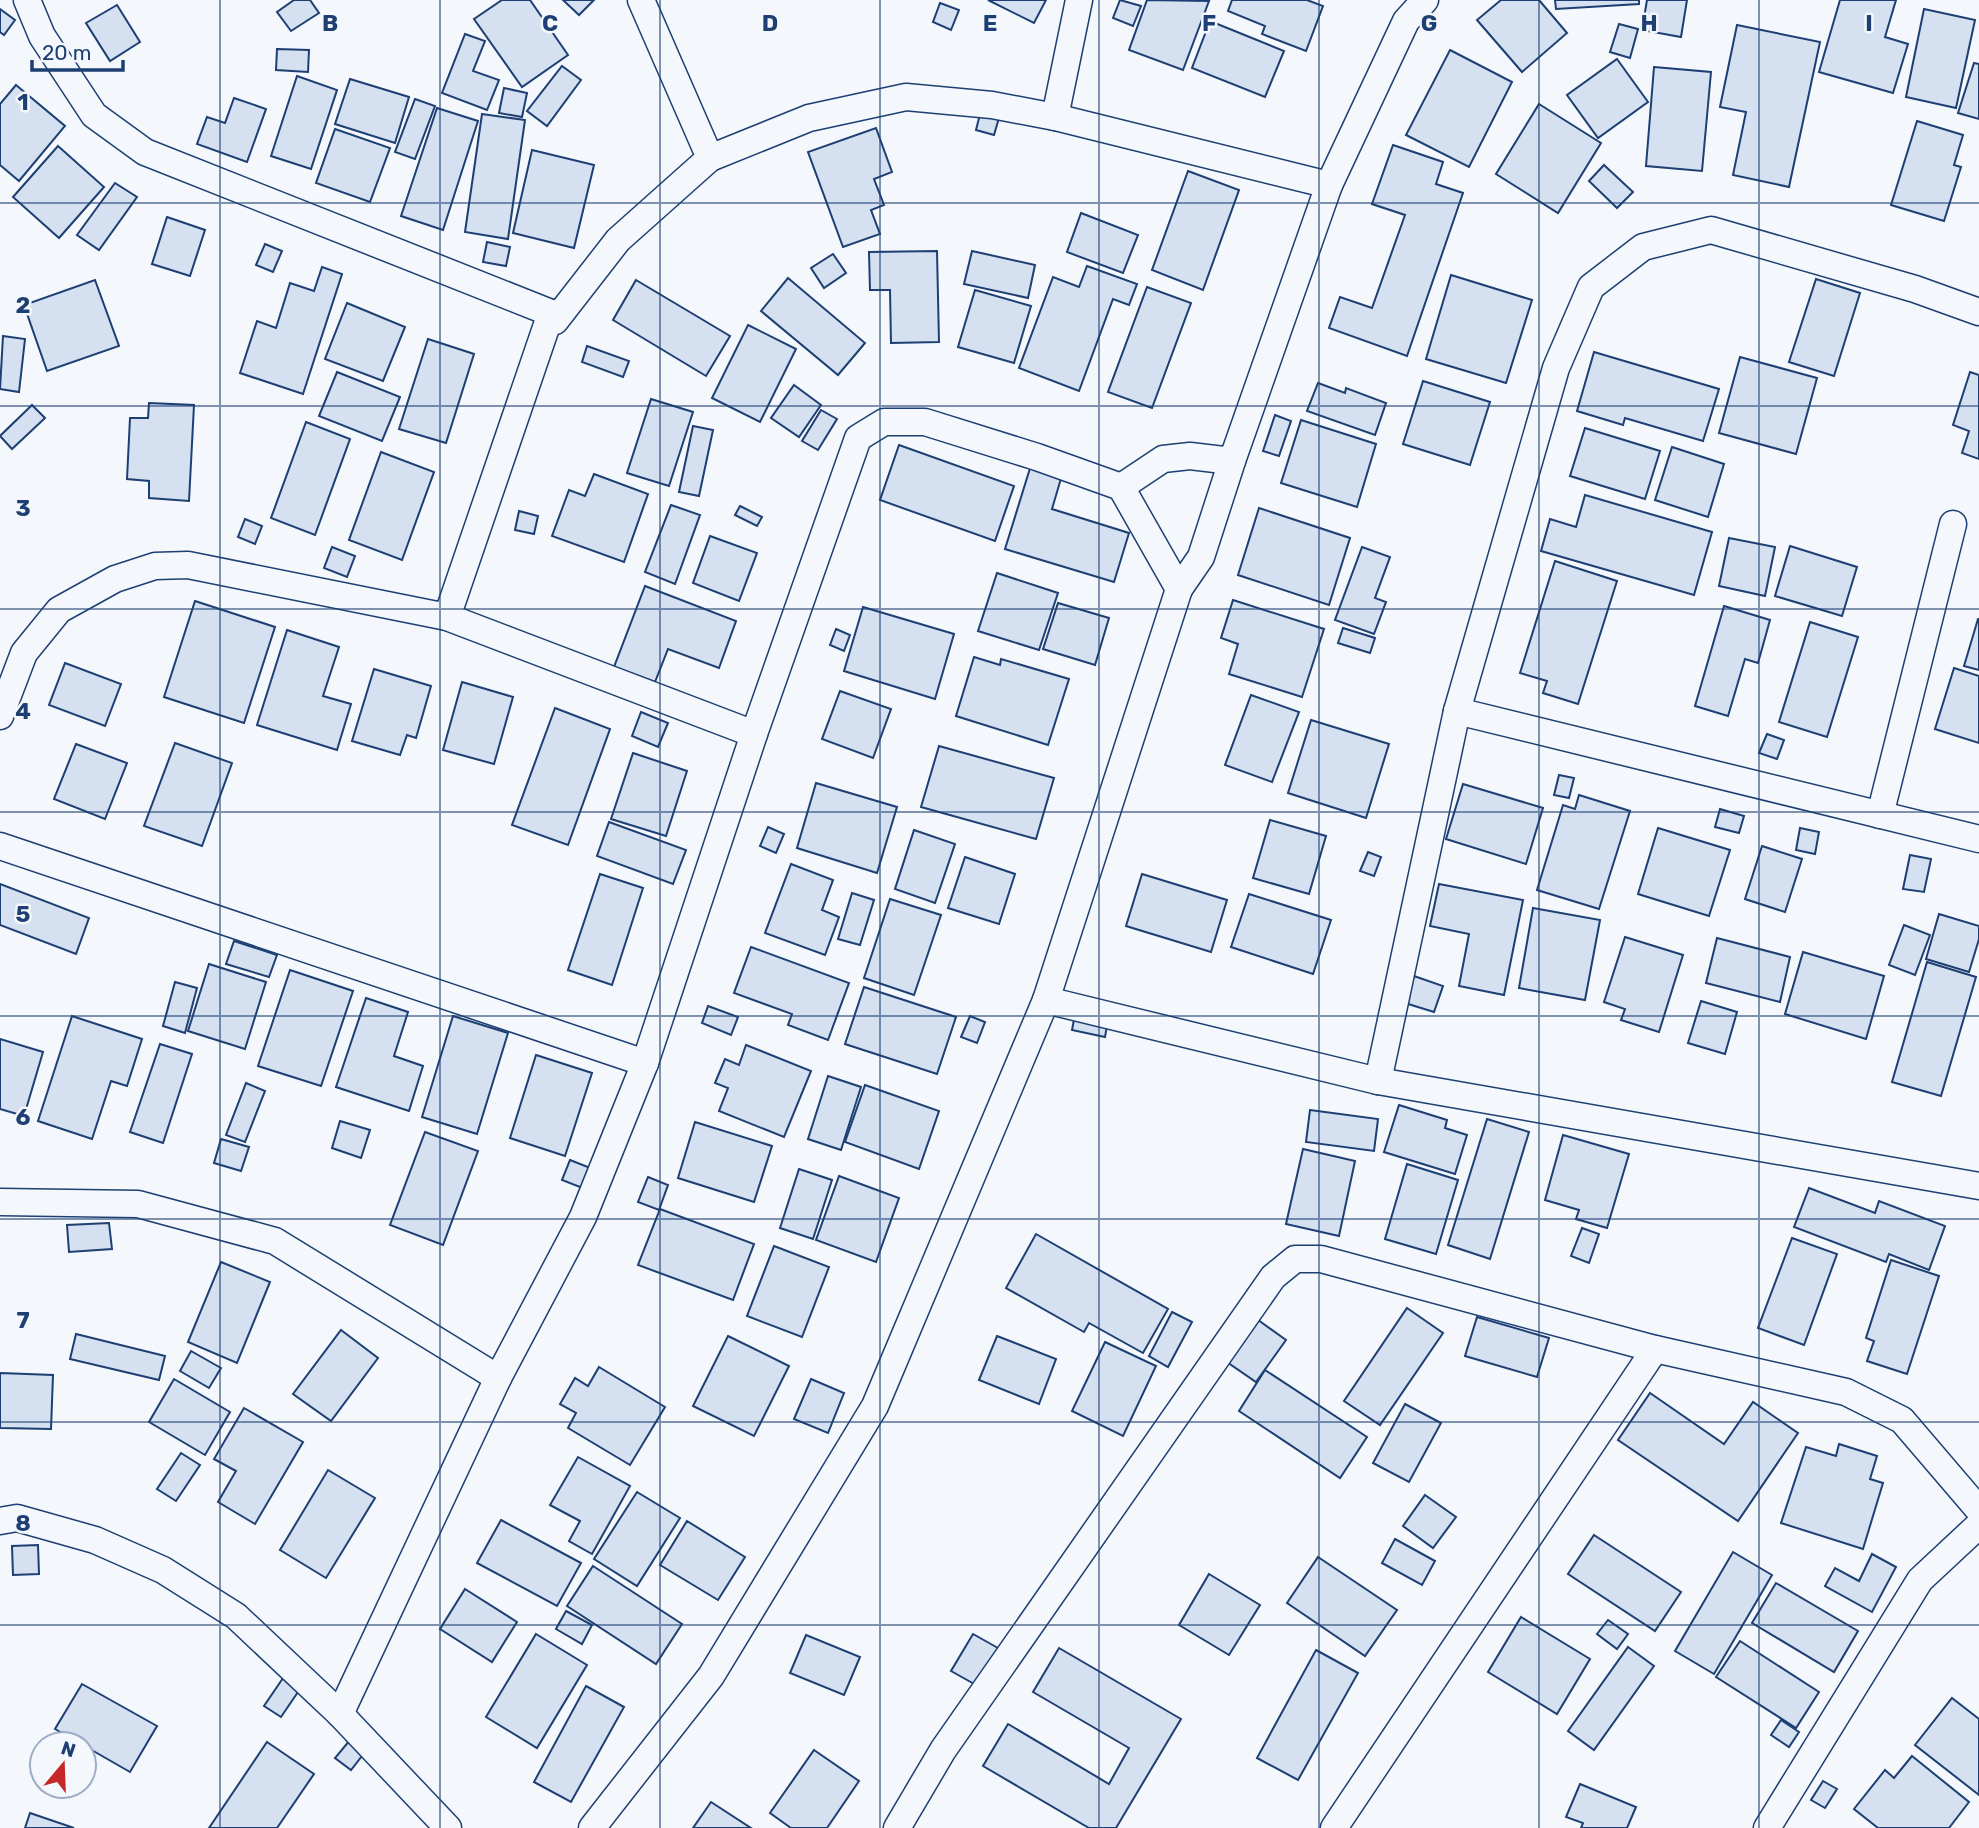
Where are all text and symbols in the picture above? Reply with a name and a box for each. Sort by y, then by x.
text: B [322,9,338,37]
text: C [542,9,558,37]
text: D [762,9,778,37]
text: E [983,9,997,37]
text: F [1202,9,1216,37]
text: G [1421,9,1437,37]
text: H [1640,9,1658,37]
text: I [1865,9,1873,37]
scale bar [32,28,122,72]
text: 20 m [42,40,91,65]
text: 1 [17,88,29,116]
text: 2 [16,291,30,319]
text: 3 [15,494,31,522]
text: 4 [15,697,31,725]
text: 5 [16,900,31,928]
text: 6 [16,1103,31,1131]
text: 7 [16,1306,30,1334]
text: 8 [15,1509,31,1537]
north arrow [28,1730,98,1800]
text: N [58,1736,79,1762]

